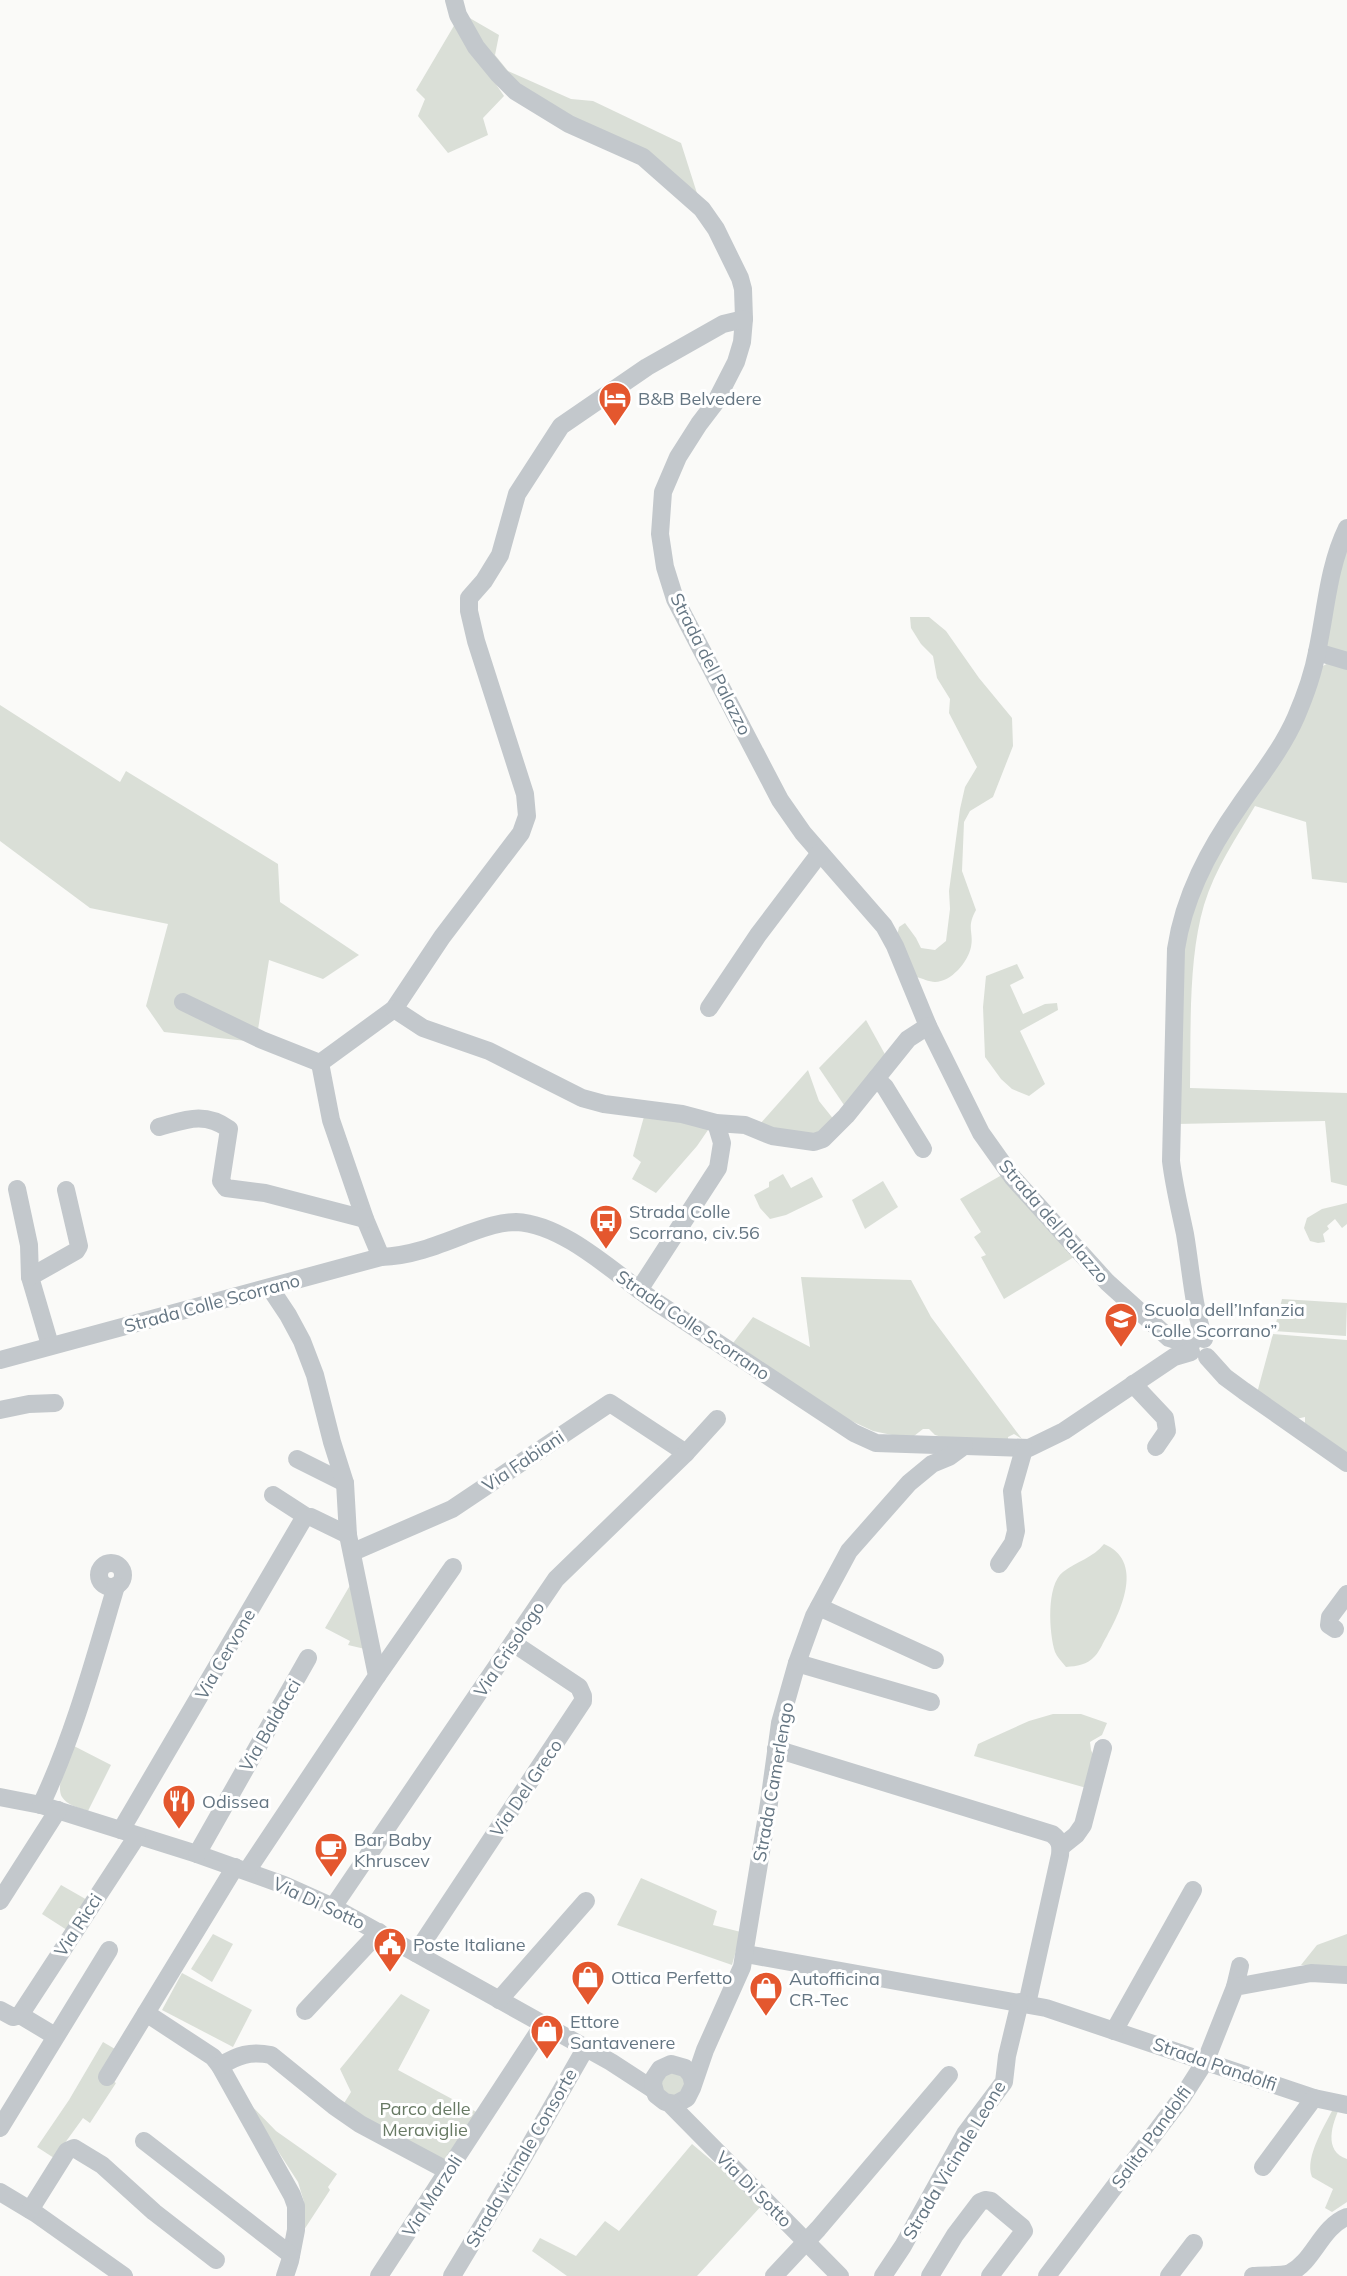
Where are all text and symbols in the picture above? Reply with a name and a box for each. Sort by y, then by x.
hotel icon: B&B Belvedere [597,380,633,427]
place label: B&B Belvedere [638,387,762,410]
street label: Strada del Palazzo [665,589,757,739]
street label: Strada del Palazzo [994,1154,1114,1288]
place label: Strada Colle Scorrano, civ.56 [629,1200,760,1244]
bus stop icon: Strada Colle Scorrano, civ.56 [588,1203,624,1250]
street label: Strada Colle Scorrano [612,1265,774,1385]
street label: Strada Colle Scorrano [122,1268,302,1338]
place label: Scuola dell’Infanzia “Colle Scorrano” [1144,1298,1305,1342]
school or university icon: Scuola dell’Infanzia “Colle Scorrano” [1103,1301,1139,1348]
street label: Via Fabiani [478,1425,568,1497]
street label: Via Crisologo [469,1597,549,1701]
street label: Via Cervone [190,1605,260,1703]
street label: Via Baldacci [234,1675,306,1775]
street label: Strada Camerlengo [748,1700,798,1864]
street label: Via Del Greco [485,1735,567,1841]
restaurant icon: Odissea [161,1783,197,1830]
place label: Odissea [202,1790,269,1813]
place label: Bar Baby Khruscev [354,1828,432,1872]
cafe icon: Bar Baby Khruscev [313,1831,349,1878]
street label: Via Di Sotto [269,1872,369,1934]
street label: Via Ricci [49,1889,107,1961]
public building icon: Poste Italiane [372,1926,408,1973]
place label: Poste Italiane [413,1933,526,1956]
shop icon: Ottica Perfetto [570,1959,606,2006]
place label: Ottica Perfetto [611,1966,732,1989]
place label: Autofficina CR-Tec [789,1967,880,2011]
shop icon: Autofficina CR-Tec [748,1970,784,2017]
place label: Ettore Santavenere [570,2010,675,2054]
shop icon: Ettore Santavenere [529,2013,565,2060]
street label: Strada Pandolfi [1150,2032,1280,2096]
street label: Strada vicinale Consorte [460,2064,582,2252]
street label: Strada Vicinale Leone [897,2076,1011,2244]
street label: Salita Pandolfi [1106,2081,1196,2193]
park label: Parco delle Meraviglie [379,2097,471,2141]
street label: Via Di Sotto [711,2146,797,2232]
street label: Via Marzoli [397,2151,467,2241]

